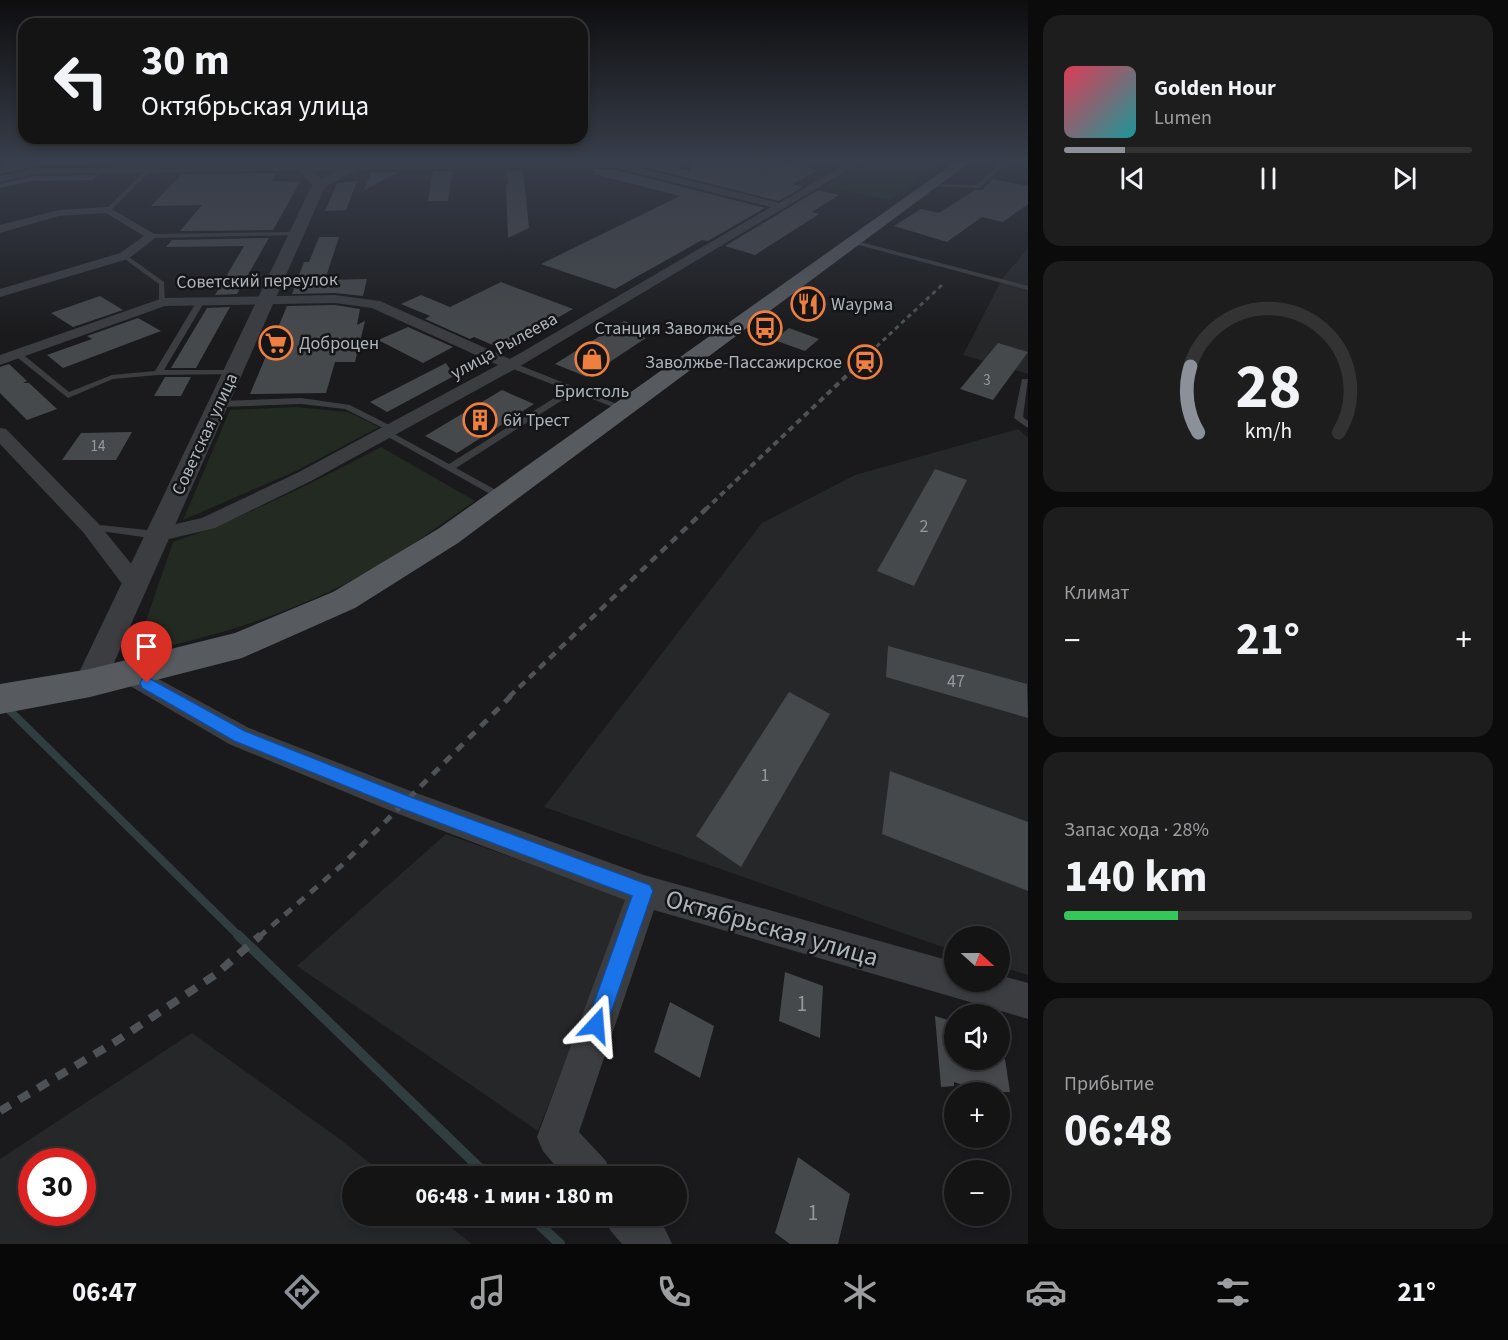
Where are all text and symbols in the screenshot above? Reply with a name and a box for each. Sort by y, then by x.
text: 30 m [141,31,230,91]
icon: left [42,42,120,120]
text: Golden Hour [1154,72,1276,104]
text: Октябрьская улица [141,87,369,126]
text: Lumen [1154,104,1212,132]
icon: previous [1116,162,1149,195]
icon: pause [1252,162,1285,195]
icon: next [1388,162,1421,195]
street label: Советский переулок [176,267,338,295]
restaurant icon: Wаурма [790,286,826,322]
place label: Wаурма [831,292,893,317]
street label: улица Рылеева [446,306,562,386]
bus stop icon: Станция Заволжье [747,310,783,346]
place label: Станция Заволжье [594,316,742,341]
supermarket icon: Доброцен [258,325,294,361]
place label: Доброцен [299,331,379,356]
shop icon: Бристоль [574,341,610,377]
text: 28 [1235,343,1301,432]
station icon: Заволжье-Пассажирское [847,344,883,380]
place label: Заволжье-Пассажирское [645,350,842,375]
street label: Советская улица [166,369,244,499]
house number: 3 [983,370,991,391]
place label: Бристоль [555,379,630,404]
building icon: 6й Трест [462,402,498,438]
place label: 6й Трест [503,408,570,433]
text: km/h [1244,417,1292,448]
house number: 14 [91,436,106,457]
house number: 2 [920,514,929,539]
text: Климат [1064,579,1130,607]
text: 21° [1236,608,1300,672]
text: − [1064,617,1080,664]
text: + [1456,617,1472,664]
pin [121,621,172,683]
icon: arrive [130,630,163,663]
house number: 47 [947,669,965,694]
house number: 1 [761,763,769,788]
text: Запас хода · 28% [1064,816,1209,844]
text: 140 km [1064,845,1208,909]
street label: Октябрьская улица [661,880,883,976]
north arrow [944,926,1010,992]
map controls [944,926,1010,1226]
house number: 1 [797,989,807,1019]
position arrow [564,993,628,1057]
button: sound [944,1004,1010,1070]
text: Прибытие [1064,1070,1154,1098]
button: + [944,1082,1010,1148]
text: 06:48 [1064,1099,1173,1163]
speed limit sign: 30 [18,1148,96,1226]
button: − [944,1160,1010,1226]
text: 06:48 · 1 мин · 180 m [415,1180,614,1212]
house number: 1 [808,1198,818,1228]
icon: directions [281,1271,323,1313]
icon: music [467,1271,509,1313]
icon: phone [653,1271,695,1313]
icon: climate [839,1271,881,1313]
icon: car [1025,1271,1067,1313]
icon: filters [1212,1271,1254,1313]
text: 06:47 [72,1273,137,1312]
text: 21° [1398,1273,1436,1312]

